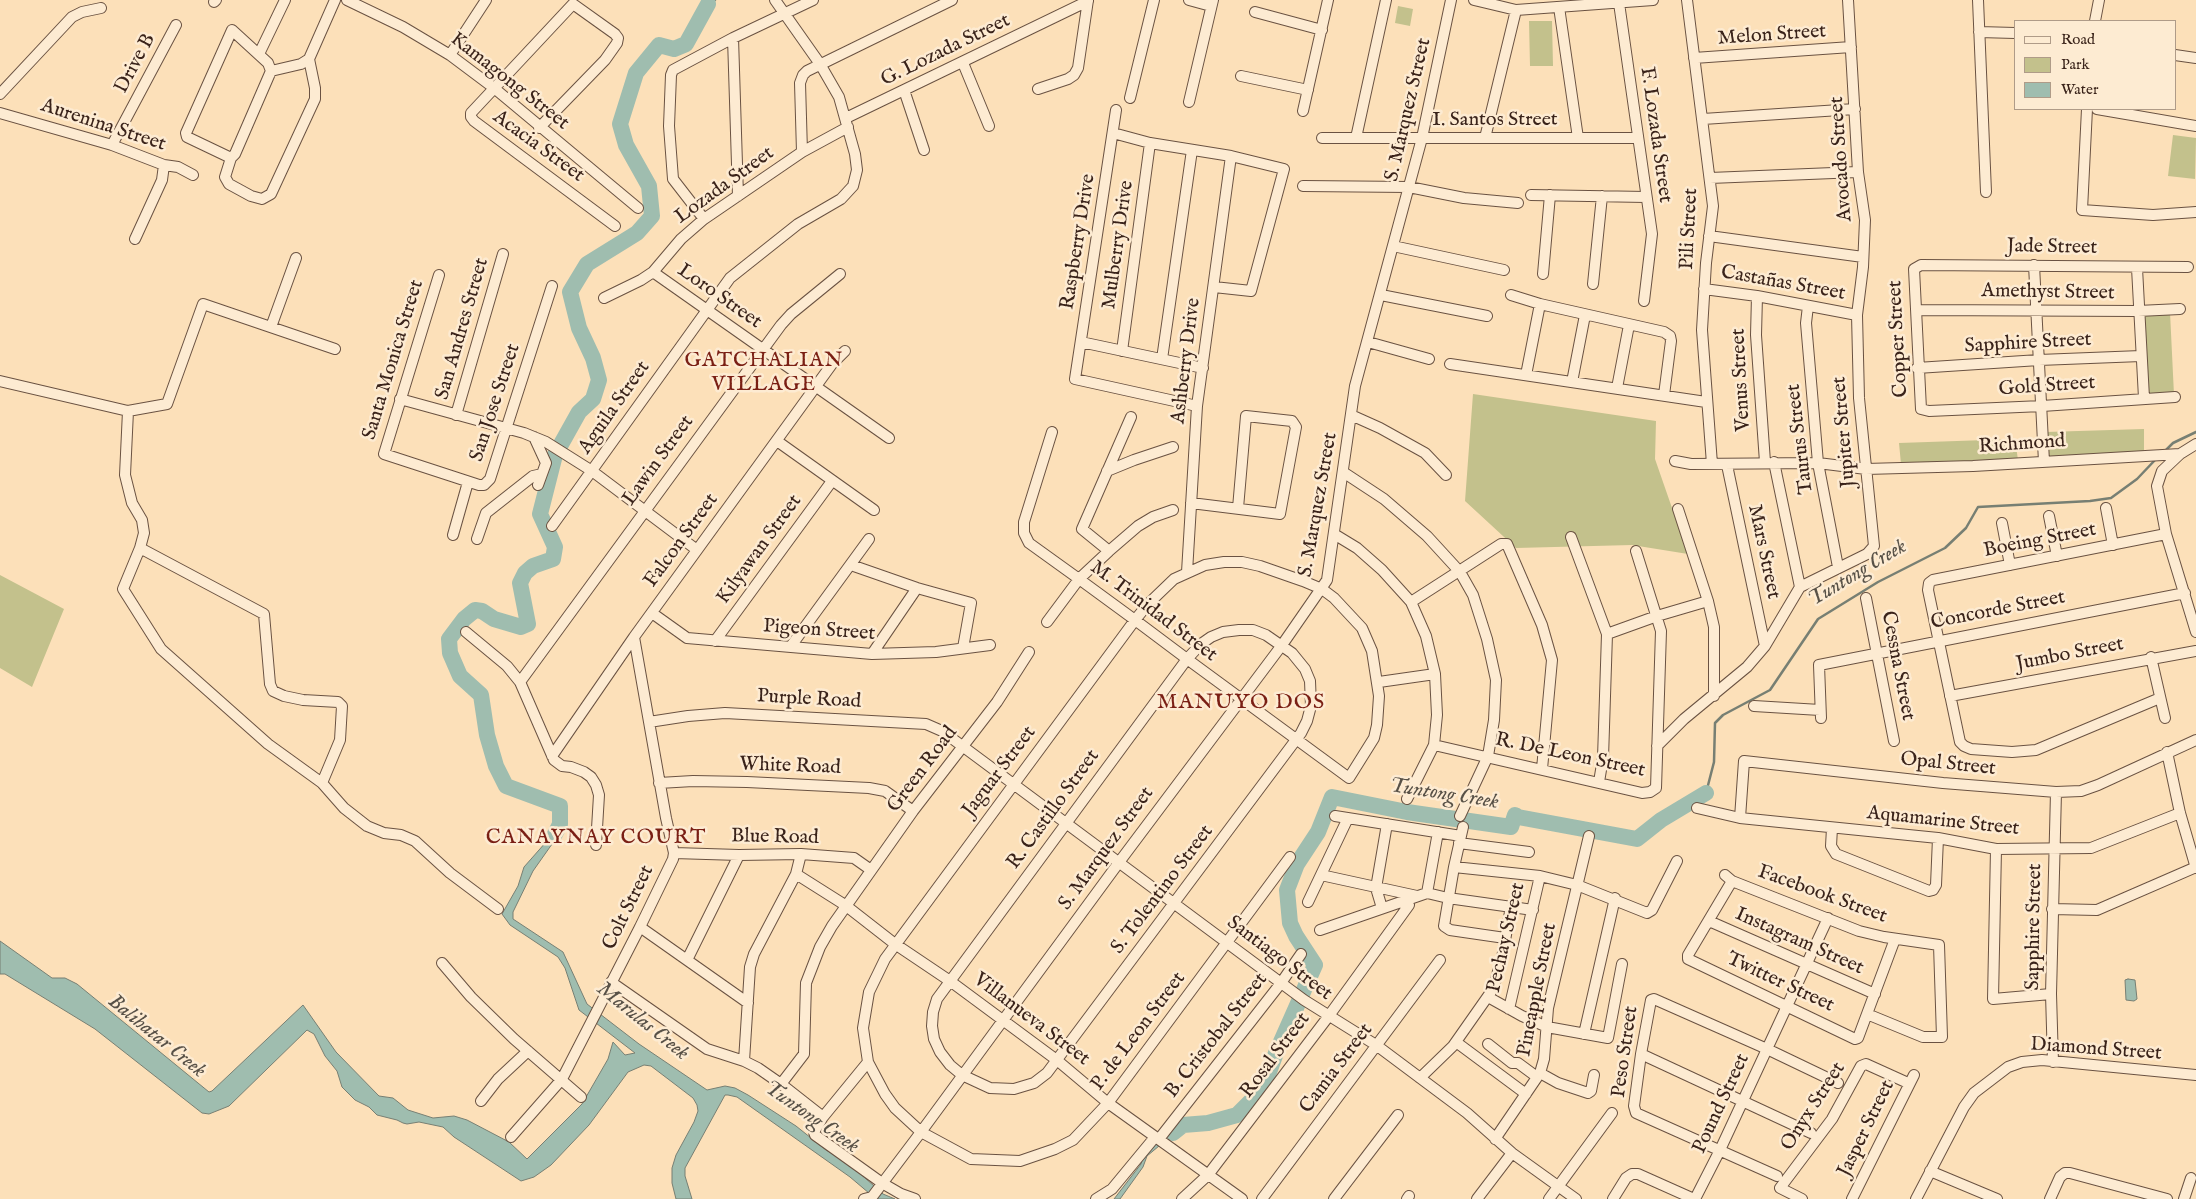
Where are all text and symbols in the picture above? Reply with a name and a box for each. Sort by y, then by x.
street label: G. Lozada Street [877,9,1015,93]
street label: Melon Street [1717,20,1827,52]
legend [2014,20,2176,110]
street label: Kamagong Street [445,28,573,136]
street label: Drive B [110,30,162,98]
text: Road [2061,30,2095,49]
street label: S. Marquez Street [1381,36,1437,184]
text: Park [2061,55,2090,74]
street label: F. Lozada Street [1634,66,1676,204]
text: Water [2061,80,2098,99]
street label: Aurenina Street [38,95,168,157]
street label: Avocado Street [1826,96,1858,222]
street label: Acacia Street [488,106,588,188]
street label: I. Santos Street [1432,109,1558,133]
street label: Lozada Street [671,142,779,230]
street label: Raspberry Drive [1056,172,1102,312]
street label: Mulberry Drive [1098,179,1140,311]
street label: Pili Street [1676,188,1704,270]
street label: Jade Street [2007,235,2097,261]
street label: San Andres Street [431,255,495,403]
street label: Loro Street [672,259,766,335]
street label: Castañas Street [1719,261,1847,307]
street label: Santa Monica Street [358,277,430,443]
street label: Copper Street [1884,280,1914,398]
street label: Amethyst Street [1981,280,2115,306]
street label: Ashberry Drive [1167,297,1207,425]
street label: Venus Street [1727,328,1757,432]
street label: Sapphire Street [1964,329,2092,359]
street label: San Jose Street [466,341,526,465]
district label: GATCHALIAN VILLAGE [683,349,845,399]
street label: Aguila Street [574,357,656,459]
street label: Gold Street [1998,372,2096,402]
street label: Jupiter Street [1828,375,1862,489]
street label: Taurus Street [1782,383,1820,495]
street label: Lawin Street [618,411,700,511]
street label: Richmond [1978,430,2066,460]
street label: S. Marquez Street [1294,431,1344,579]
street label: Falcon Street [640,489,724,593]
street label: Kilyawan Street [712,491,808,609]
street label: Mars Street [1741,503,1785,601]
street label: Boeing Street [1982,518,2098,564]
water label: Tuntong Creek [1804,535,1912,613]
street label: M. Trinidad Street [1085,556,1221,668]
street label: Concorde Street [1929,586,2067,636]
street label: Cessna Street [1875,609,1919,723]
street label: Pigeon Street [762,615,876,647]
street label: Jumbo Street [2014,633,2126,677]
street label: Purple Road [756,685,862,715]
district label: MANUYO DOS [1155,690,1327,716]
street label: Green Road [883,722,963,818]
street label: Jaguar Street [958,722,1042,822]
street label: R. De Leon Street [1493,728,1647,784]
street label: R. Castillo Street [1003,746,1105,874]
street label: Opal Street [1899,748,1997,782]
street label: White Road [739,753,841,781]
water label: Tuntong Creek [1388,774,1500,816]
street label: S. Marquez Street [1054,783,1160,915]
street label: Aquamarine Street [1866,802,2020,842]
street label: S. Tolentino Street [1107,821,1219,959]
street label: Blue Road [731,825,819,851]
district label: CANAYNAY COURT [484,826,708,852]
street label: Facebook Street [1754,861,1890,929]
street label: Colt Street [598,862,660,954]
street label: Sapphire Street [2022,863,2048,991]
street label: Pechay Street [1483,881,1531,995]
street label: Instagram Street [1731,903,1867,981]
street label: Santiago Street [1221,912,1337,1006]
street label: Pineapple Street [1513,921,1563,1059]
street label: Twitter Street [1723,948,1837,1018]
street label: Villanueva Street [968,968,1094,1072]
street label: P. de Leon Street [1087,968,1191,1096]
street label: B. Cristobal Street [1161,969,1273,1103]
water label: Marulas Creek [591,977,693,1067]
water label: Balihatar Creek [102,990,210,1084]
street label: Peso Street [1608,1005,1644,1099]
street label: Rosal Street [1236,1008,1316,1104]
street label: Camia Street [1295,1019,1379,1119]
street label: Diamond Street [2030,1033,2162,1067]
street label: Pound Street [1688,1050,1756,1158]
street label: Onyx Street [1777,1058,1851,1156]
water label: Tuntong Creek [759,1076,863,1160]
street label: Jasper Street [1833,1077,1901,1181]

